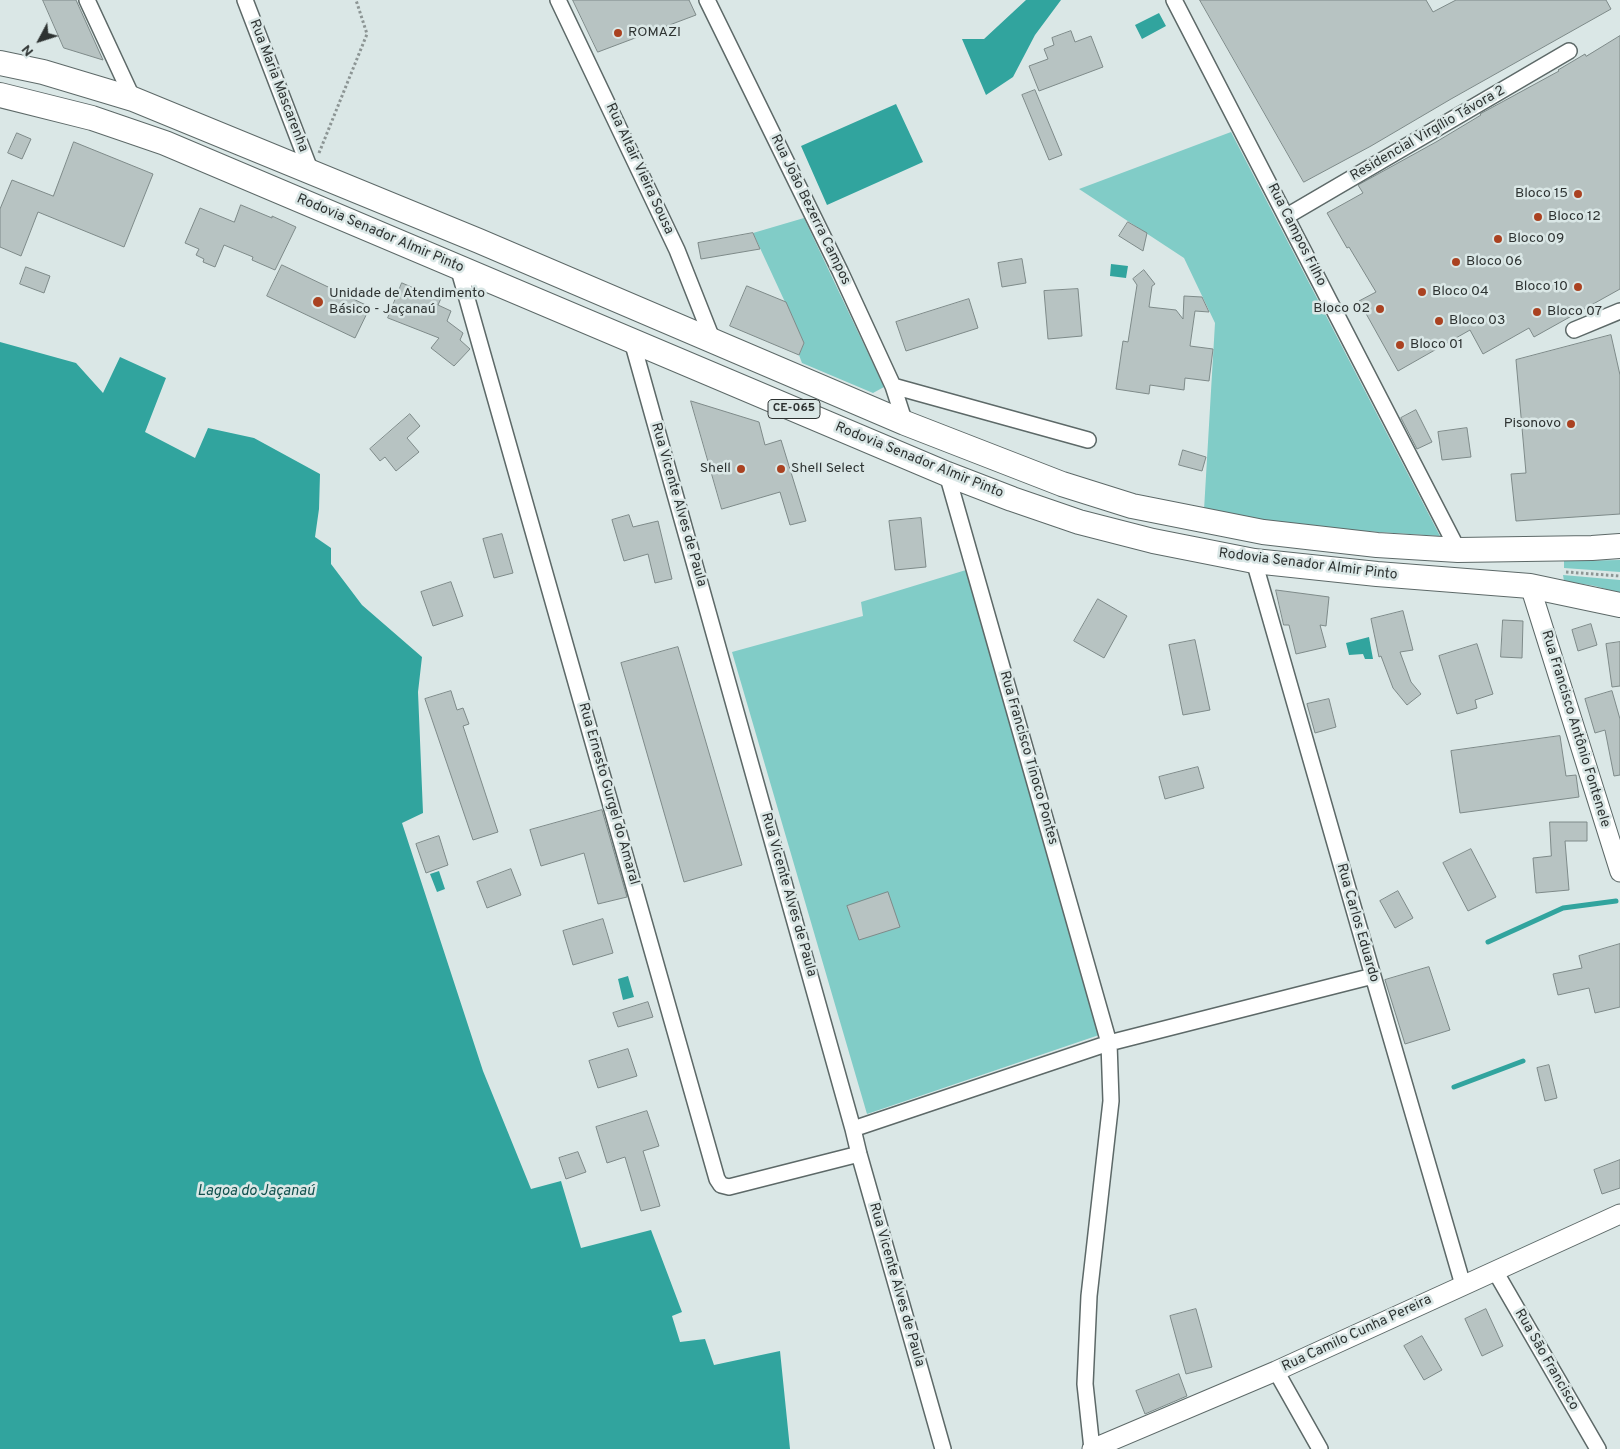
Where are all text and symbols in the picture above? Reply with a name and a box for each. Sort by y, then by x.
north arrow [15,15,65,65]
street label: Rua Maria Mascarenha [245,17,311,155]
place label: ROMAZI [628,25,681,41]
marker: ROMAZI [612,27,624,39]
text: N [18,41,38,59]
street label: Residencial Virgílio Távora 2 [1348,83,1508,185]
street label: Rua Altair Vieira Sousa [601,101,677,237]
street label: Rua João Bezerra Campos [766,132,854,288]
street label: Rua Campos Filho [1263,181,1329,289]
place label: Bloco 15 [1515,186,1568,202]
marker: Bloco 15 [1572,188,1584,200]
street label: Rodovia Senador Almir Pinto [294,191,466,277]
place label: Bloco 12 [1548,209,1601,225]
marker: Bloco 12 [1532,211,1544,223]
place label: Bloco 09 [1508,231,1564,247]
marker: Bloco 09 [1492,233,1504,245]
place label: Bloco 06 [1466,254,1522,270]
marker: Bloco 06 [1450,256,1462,268]
place label: Bloco 10 [1515,279,1568,295]
marker: Bloco 10 [1572,281,1584,293]
place label: Bloco 04 [1432,284,1489,300]
place label: Unidade de Atendimento Básico - Jaçanaú [329,286,485,318]
marker: Bloco 04 [1416,286,1428,298]
marker: Unidade de Atendimento Básico - Jaçanaú [311,295,325,309]
place label: Bloco 02 [1313,301,1370,317]
marker: Bloco 02 [1374,303,1386,315]
place label: Bloco 07 [1547,304,1602,320]
marker: Bloco 07 [1531,306,1543,318]
place label: Bloco 03 [1449,313,1506,329]
marker: Bloco 03 [1433,315,1445,327]
place label: Bloco 01 [1410,337,1463,353]
marker: Bloco 01 [1394,339,1406,351]
road number: CE-065 [768,399,820,418]
place label: Pisonovo [1504,416,1561,432]
marker: Pisonovo [1565,418,1577,430]
street label: Rodovia Senador Almir Pinto [832,419,1006,503]
street label: Rua Vicente Alves de Paula [647,421,709,589]
place label: Shell [700,461,731,477]
place label: Shell Select [791,461,865,477]
marker: Shell [735,463,747,475]
marker: Shell Select [775,463,787,475]
street label: Rodovia Senador Almir Pinto [1218,546,1398,584]
street label: Rua Francisco Antônio Fontenele [1537,628,1613,830]
street label: Rua Francisco Tinoco Pontes [995,669,1061,847]
street label: Rua Ernesto Gurgel do Amaral [574,701,642,887]
street label: Rua Vicente Alves de Paula [757,811,819,979]
street label: Rua Carlos Eduardo [1332,862,1382,984]
water label: Lagoa do Jaçanaú [197,1183,315,1201]
street label: Rua Vicente Alves de Paula [865,1201,927,1369]
street label: Rua Camilo Cunha Pereira [1279,1292,1435,1376]
street label: Rua Sāo Francisco [1510,1306,1582,1414]

